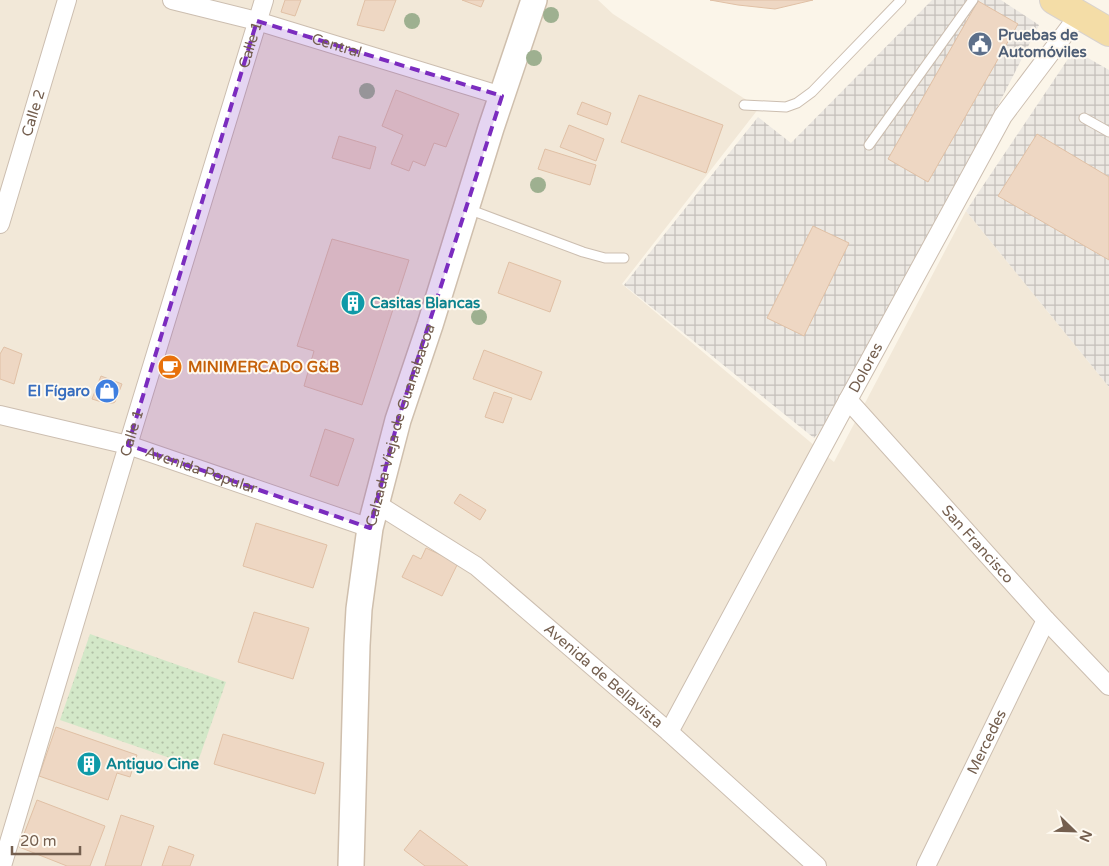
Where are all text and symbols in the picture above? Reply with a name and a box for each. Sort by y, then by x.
street label: Calle 1 [235,19,266,70]
place label: Pruebas de Automóviles [998,26,1087,61]
street label: Central [310,29,364,62]
public building icon: Pruebas de Automóviles [967,31,993,57]
street label: Calle 2 [18,87,49,139]
building icon: Casitas Blancas [340,290,366,316]
place label: Casitas Blancas [370,294,480,312]
street label: Calzada Vieja de Guanabacoa [362,321,439,529]
street label: Dolores [845,340,887,396]
cafe icon: MINIMERCADO G&B [157,354,183,380]
place label: MINIMERCADO G&B [188,358,340,376]
shop icon: El Fígaro [94,378,120,404]
place label: El Fígaro [28,382,90,401]
street label: Calle 1 [116,407,147,459]
street label: Avenida Popular [143,443,260,498]
street label: San Francisco [938,501,1018,587]
street label: Avenida de Bellavista [540,620,667,732]
street label: Mercedes [963,707,1010,777]
building icon: Antiguo Cine [76,751,102,777]
place label: Antiguo Cine [106,755,199,774]
north arrow [1049,806,1099,856]
scale bar [12,824,80,856]
text: N [1075,827,1096,844]
text: 20 m [20,832,57,850]

